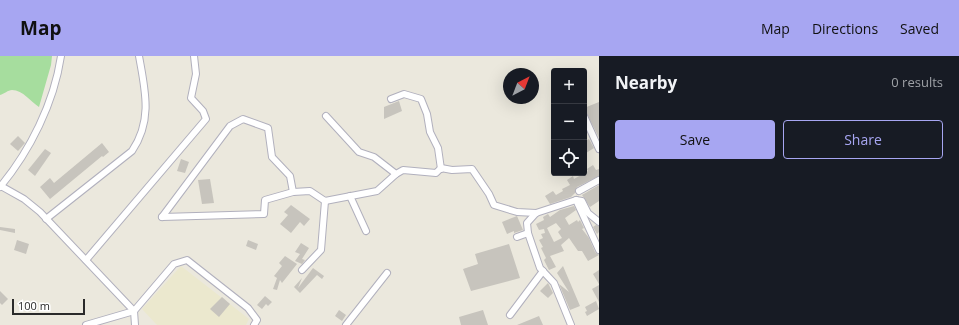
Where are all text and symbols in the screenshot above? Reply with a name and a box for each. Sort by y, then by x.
text: Map [20,15,61,41]
text: Map [761,19,790,38]
text: Directions [812,19,878,38]
text: Saved [900,19,939,38]
north arrow [503,68,539,104]
map controls [551,68,587,176]
button: + [551,68,587,104]
text: Nearby [615,71,677,94]
text: 0 results [891,73,943,91]
button: − [551,104,587,140]
button: Save [615,120,775,159]
button: Share [783,120,943,159]
button: locate [551,140,587,176]
scale bar [12,297,85,316]
text: 100 m [18,298,50,313]

